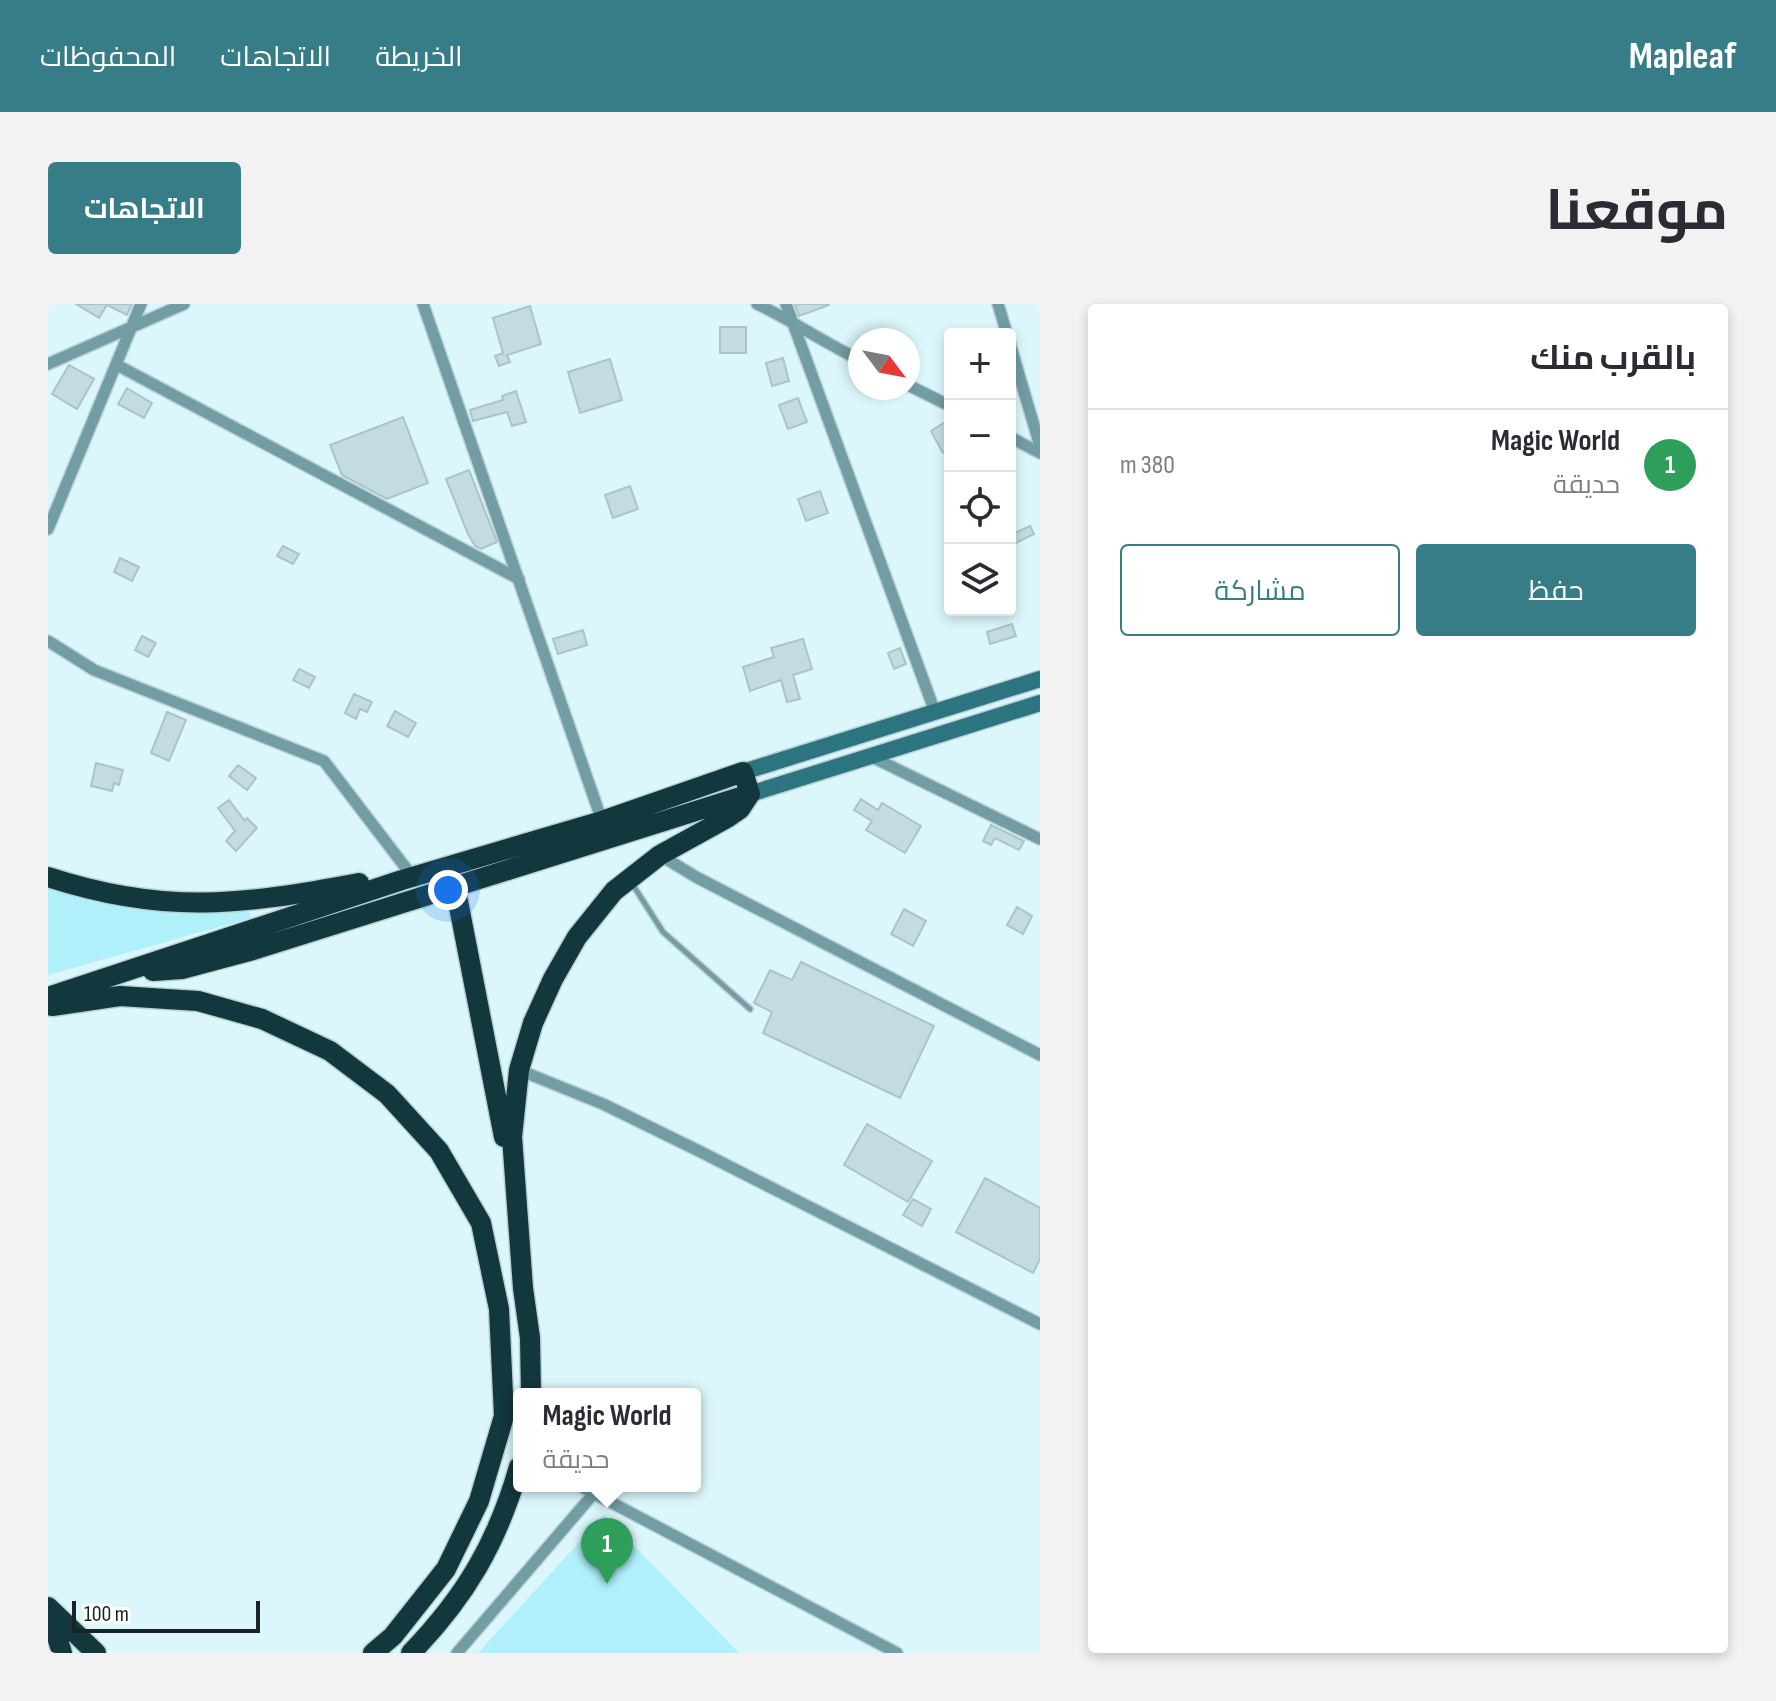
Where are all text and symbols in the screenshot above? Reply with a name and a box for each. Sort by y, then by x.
text: Mapleaf [1629,34,1736,79]
text: المحفوظات [40,41,176,74]
text: الاتجاهات [220,41,331,74]
text: الخريطة [375,41,463,74]
button: الاتجاهات [48,162,241,254]
text: موقعنا [1545,179,1728,246]
north arrow [848,328,920,400]
map controls [944,328,1016,616]
button: + [944,328,1016,400]
text: بالقرب منك [1530,338,1696,379]
button: − [944,400,1016,472]
text: Magic World [1491,423,1620,459]
text: 380 m [1120,450,1175,481]
text: 1 [1665,450,1675,481]
text: حديقة [1553,470,1620,501]
button: locate [944,472,1016,544]
button: layers [944,544,1016,616]
button: مشاركة [1120,544,1400,636]
button: حفظ [1416,544,1696,636]
your location [428,870,468,910]
popup [513,1388,701,1492]
text: Magic World [542,1398,672,1434]
text: حديقة [542,1445,609,1476]
pin: 1 [581,1518,633,1584]
scale bar [72,1597,260,1633]
text: 100 m [84,1601,129,1628]

